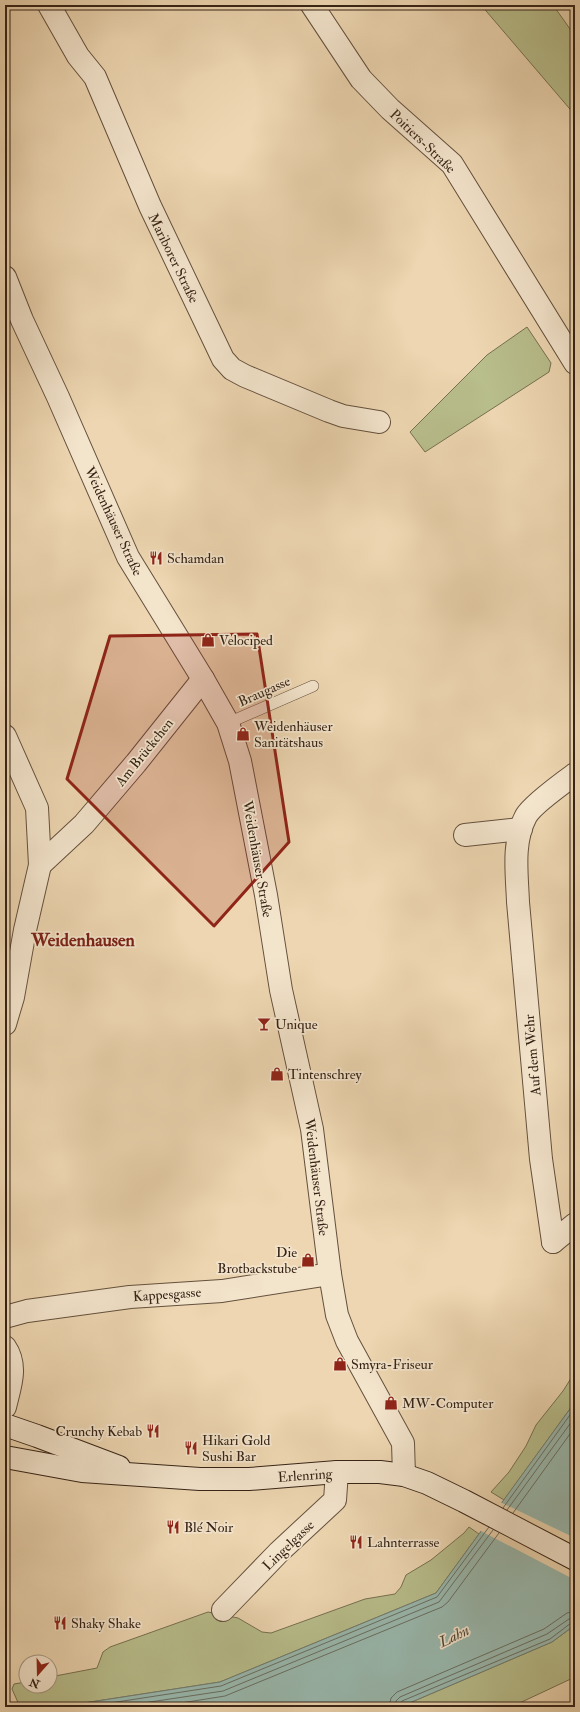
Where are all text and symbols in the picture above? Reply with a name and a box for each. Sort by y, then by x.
street label: Poitiers-Straße [386,106,459,177]
street label: Mariborer Straße [145,211,203,306]
street label: Weidenhäuser Straße [80,463,146,579]
restaurant icon: Schamdan [148,550,164,566]
place label: Schamdan [167,550,224,567]
shop icon: Velociped [200,632,216,648]
place label: Velociped [219,632,273,650]
street label: Braugasse [235,672,293,710]
street label: Am Brückchen [111,715,177,790]
place label: Weidenhäuser Sanitätshaus [253,718,333,751]
shop icon: Weidenhäuser Sanitätshaus [235,726,251,742]
street label: Weidenhäuser Straße [239,798,276,919]
district label: Weidenhausen [30,929,136,952]
street label: Auf dem Wehr [520,1013,545,1097]
bar icon: Unique [256,1016,272,1032]
place label: Unique [275,1016,318,1033]
shop icon: Tintenschrey [269,1066,285,1082]
place label: Tintenschrey [288,1066,363,1084]
street label: Weidenhäuser Straße [301,1116,332,1237]
place label: Die Brotbackstube [217,1244,297,1277]
shop icon: Die Brotbackstube [300,1252,316,1268]
street label: Kappesgasse [132,1284,202,1306]
shop icon: Smyra-Friseur [332,1356,348,1372]
place label: Smyra-Friseur [351,1356,434,1374]
shop icon: MW-Computer [383,1395,399,1411]
place label: MW-Computer [402,1395,494,1413]
place label: Crunchy Kebab [55,1423,142,1441]
restaurant icon: Crunchy Kebab [145,1423,161,1439]
place label: Hikari Gold Sushi Bar [202,1432,270,1465]
restaurant icon: Hikari Gold Sushi Bar [183,1440,199,1456]
street label: Erlenring [277,1465,334,1486]
street label: Lingelgasse [259,1516,318,1574]
restaurant icon: Blé Noir [165,1519,181,1535]
place label: Blé Noir [184,1519,234,1536]
restaurant icon: Lahnterrasse [348,1534,364,1550]
place label: Lahnterrasse [367,1534,440,1551]
restaurant icon: Shaky Shake [52,1615,68,1631]
place label: Shaky Shake [71,1615,141,1633]
water label: Lahn [435,1621,473,1652]
north arrow [18,1654,58,1694]
text: N [27,1675,43,1691]

